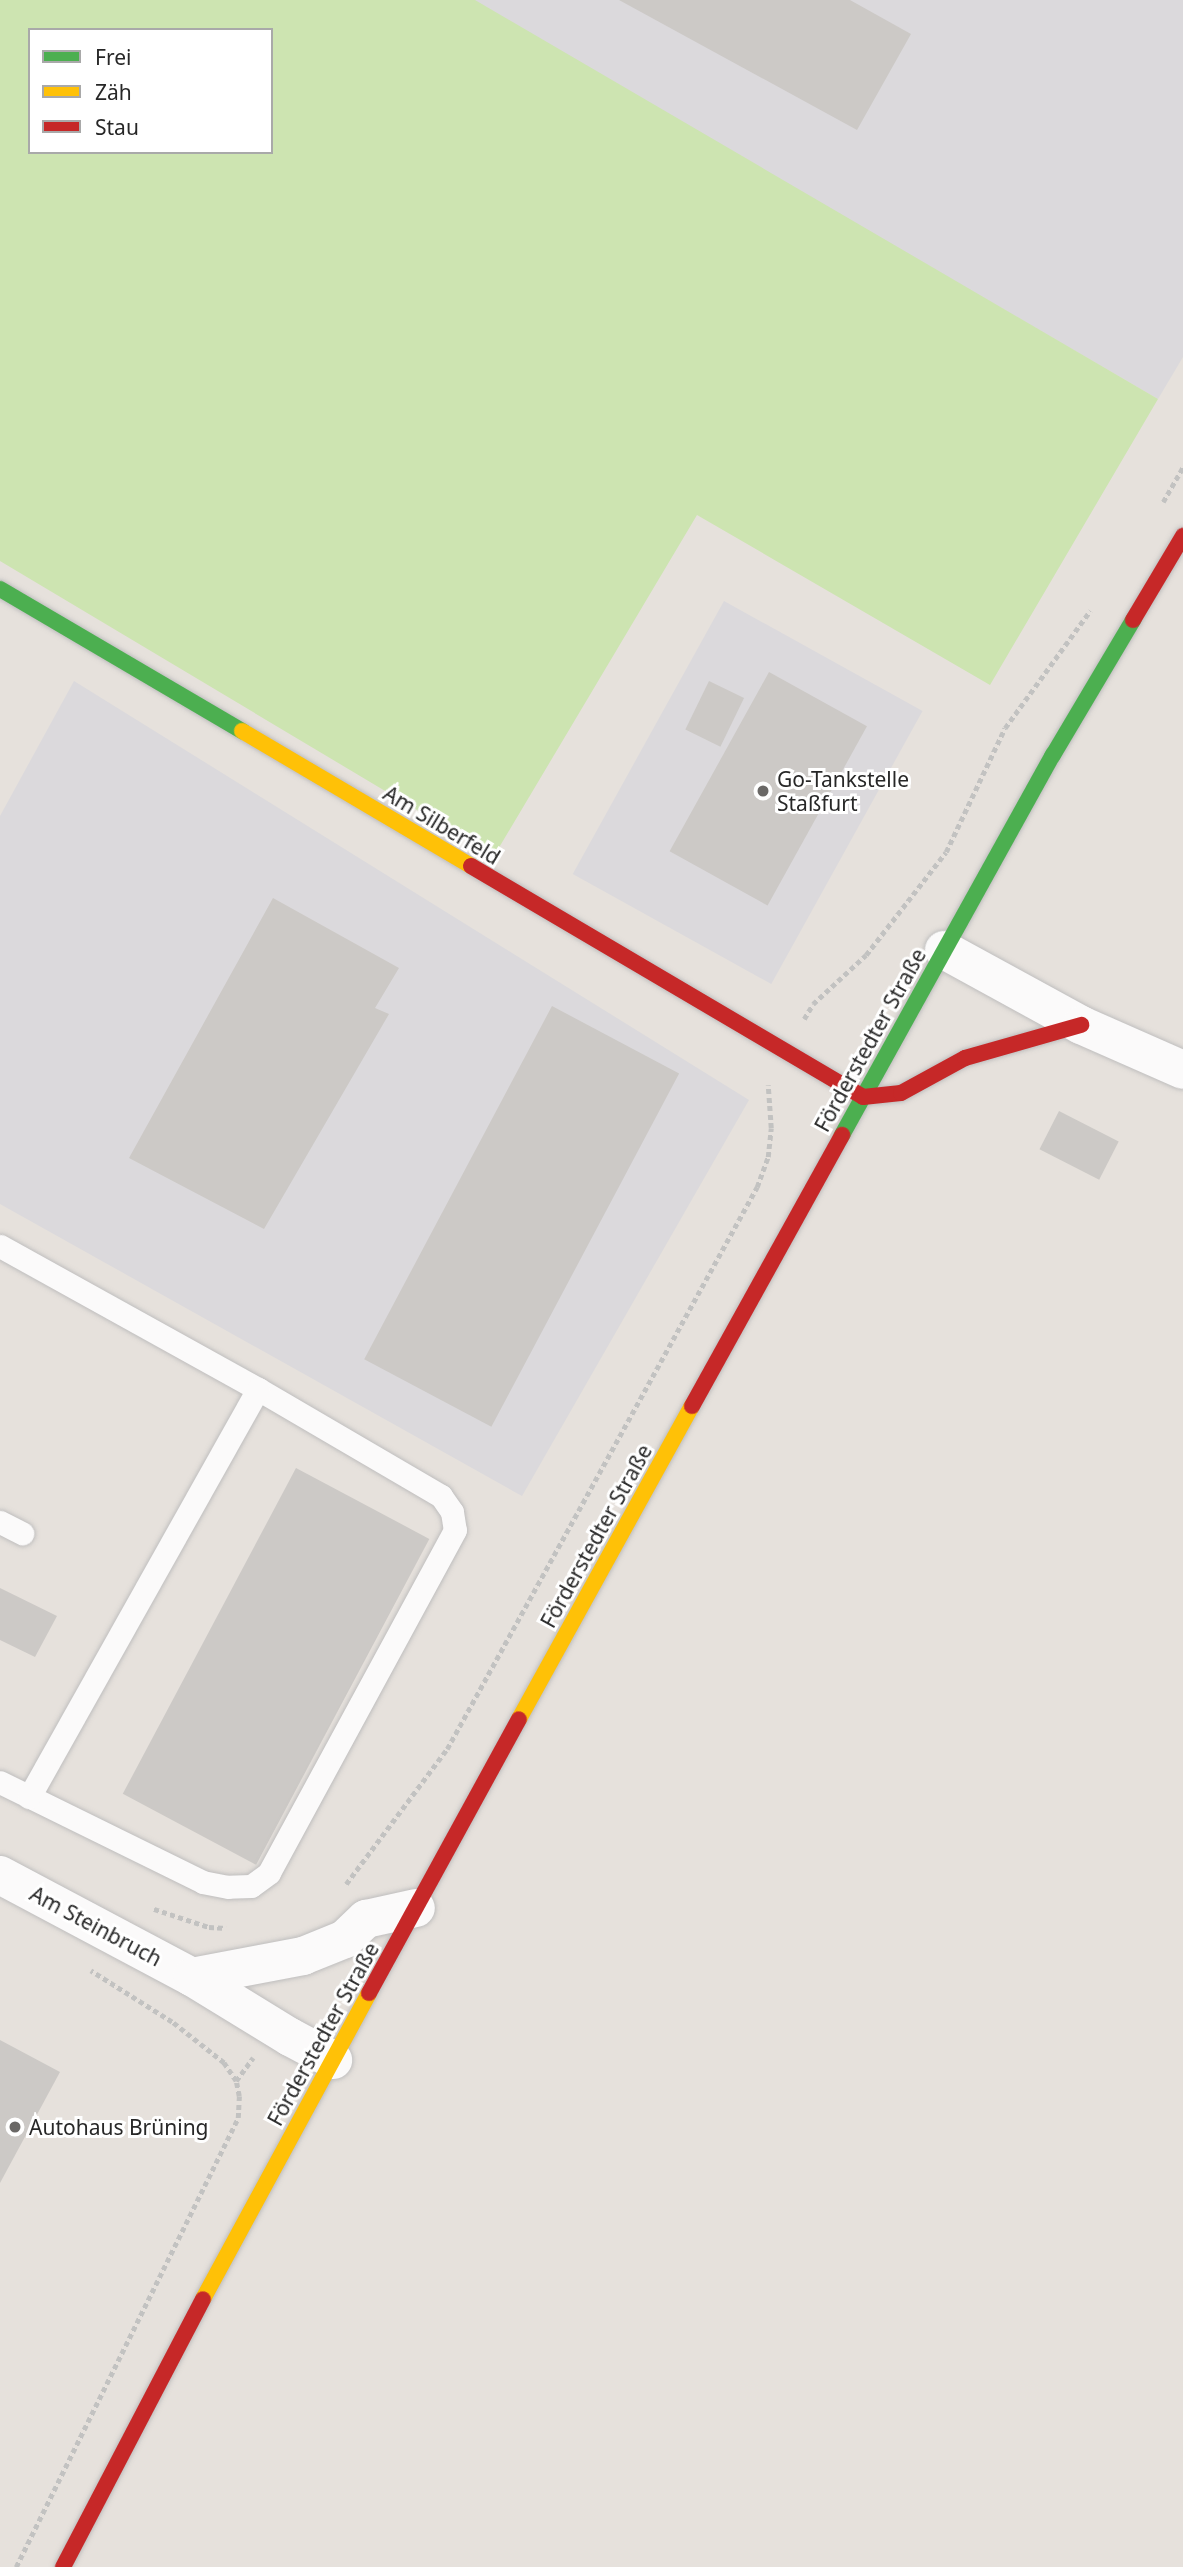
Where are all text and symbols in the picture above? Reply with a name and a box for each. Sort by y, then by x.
legend [28,28,273,154]
text: Frei [95,43,131,71]
text: Zäh [95,78,132,106]
text: Stau [95,113,139,141]
place label: Go-Tankstelle Staßfurt [777,766,909,816]
street label: Am Silberfeld [379,780,505,870]
marker: Go-Tankstelle Staßfurt [755,783,771,799]
street label: Förderstedter Straße [809,944,931,1136]
street label: Förderstedter Straße [535,1440,657,1632]
street label: Am Steinbruch [26,1881,166,1971]
street label: Förderstedter Straße [262,1938,384,2130]
place label: Autohaus Brüning [29,2114,209,2140]
marker: Autohaus Brüning [7,2119,23,2135]

